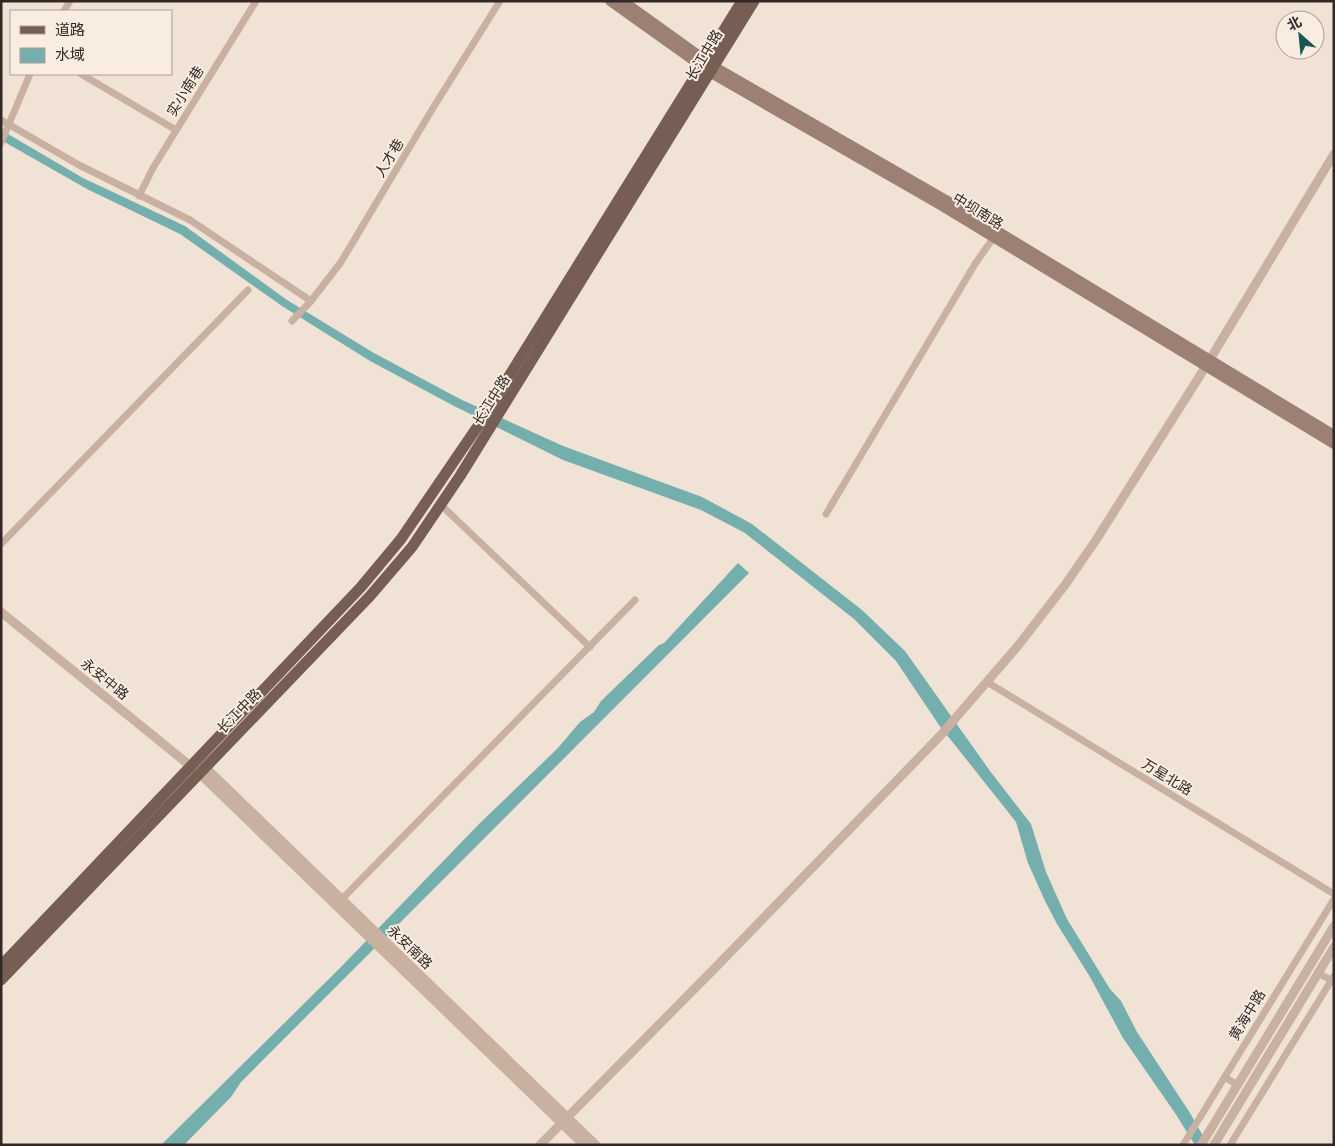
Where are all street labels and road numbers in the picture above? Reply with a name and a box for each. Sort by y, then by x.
street label: 长江中路 [681,26,726,84]
street label: 实小南巷 [162,62,207,120]
street label: 人才巷 [370,135,408,181]
street label: 中坝南路 [949,188,1007,233]
street label: 长江中路 [468,371,513,429]
street label: 永安中路 [78,654,133,704]
street label: 长江中路 [212,684,265,737]
street label: 万星北路 [1138,754,1196,799]
street label: 永安南路 [384,920,437,973]
street label: 黄海中路 [1224,986,1269,1044]

